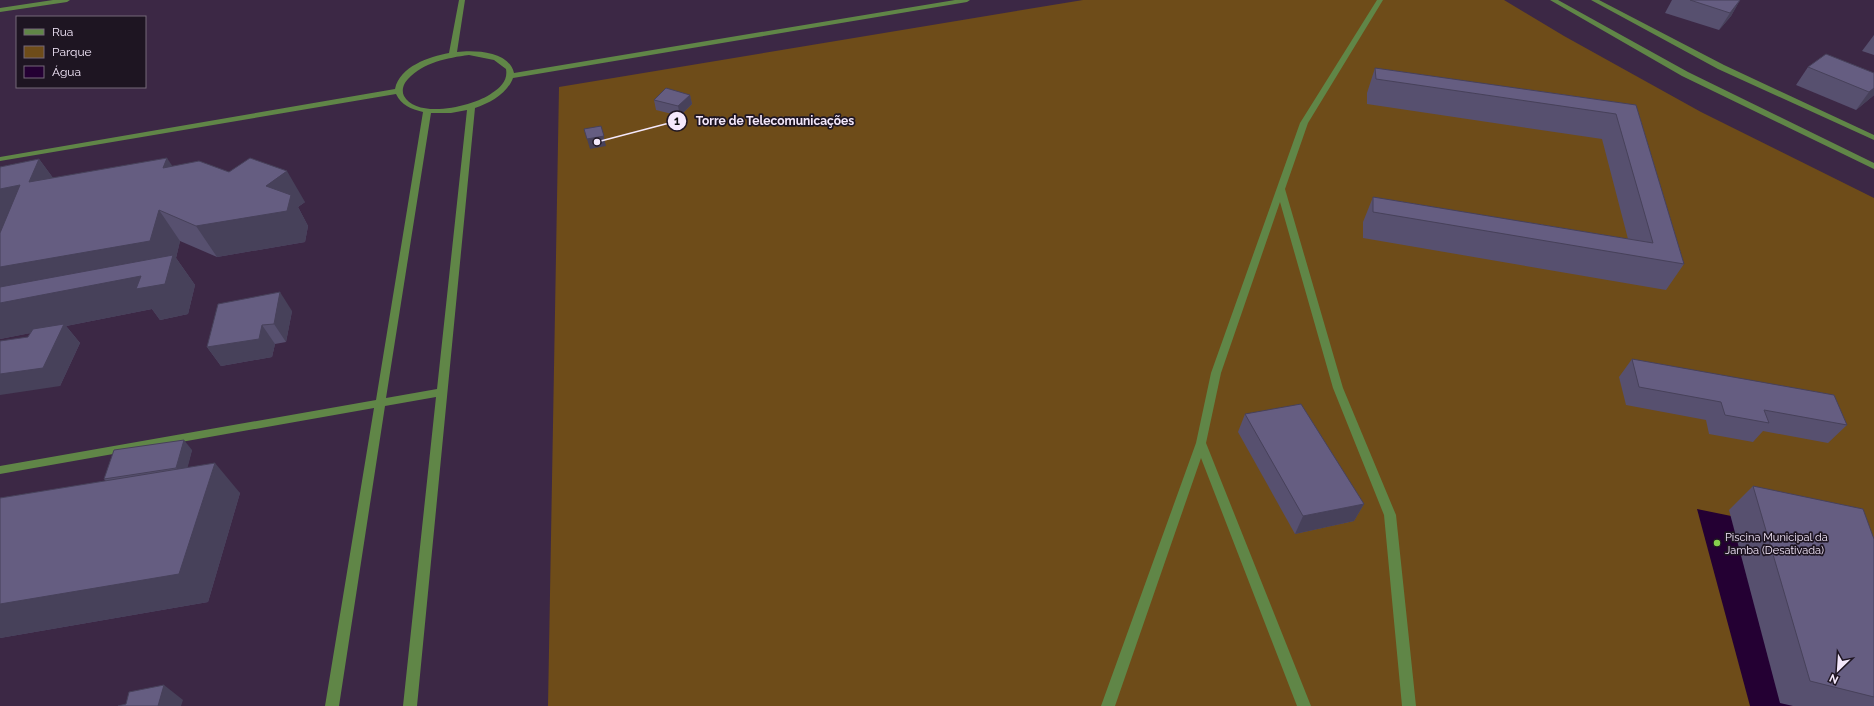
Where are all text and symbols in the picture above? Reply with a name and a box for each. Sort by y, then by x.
legend [16,16,146,88]
text: Rua [52,25,73,39]
text: Parque [52,45,92,59]
text: Água [52,65,81,79]
callout: Torre de Telecomunicações [667,109,862,133]
text: 1 [674,114,680,128]
text: Torre de Telecomunicações [696,114,854,128]
place label: Piscina Municipal da Jamba (Desativada) [1725,531,1828,557]
marker: Piscina Municipal da Jamba (Desativada) [1712,538,1722,548]
north arrow [1818,650,1858,690]
text: N [1827,671,1841,686]

